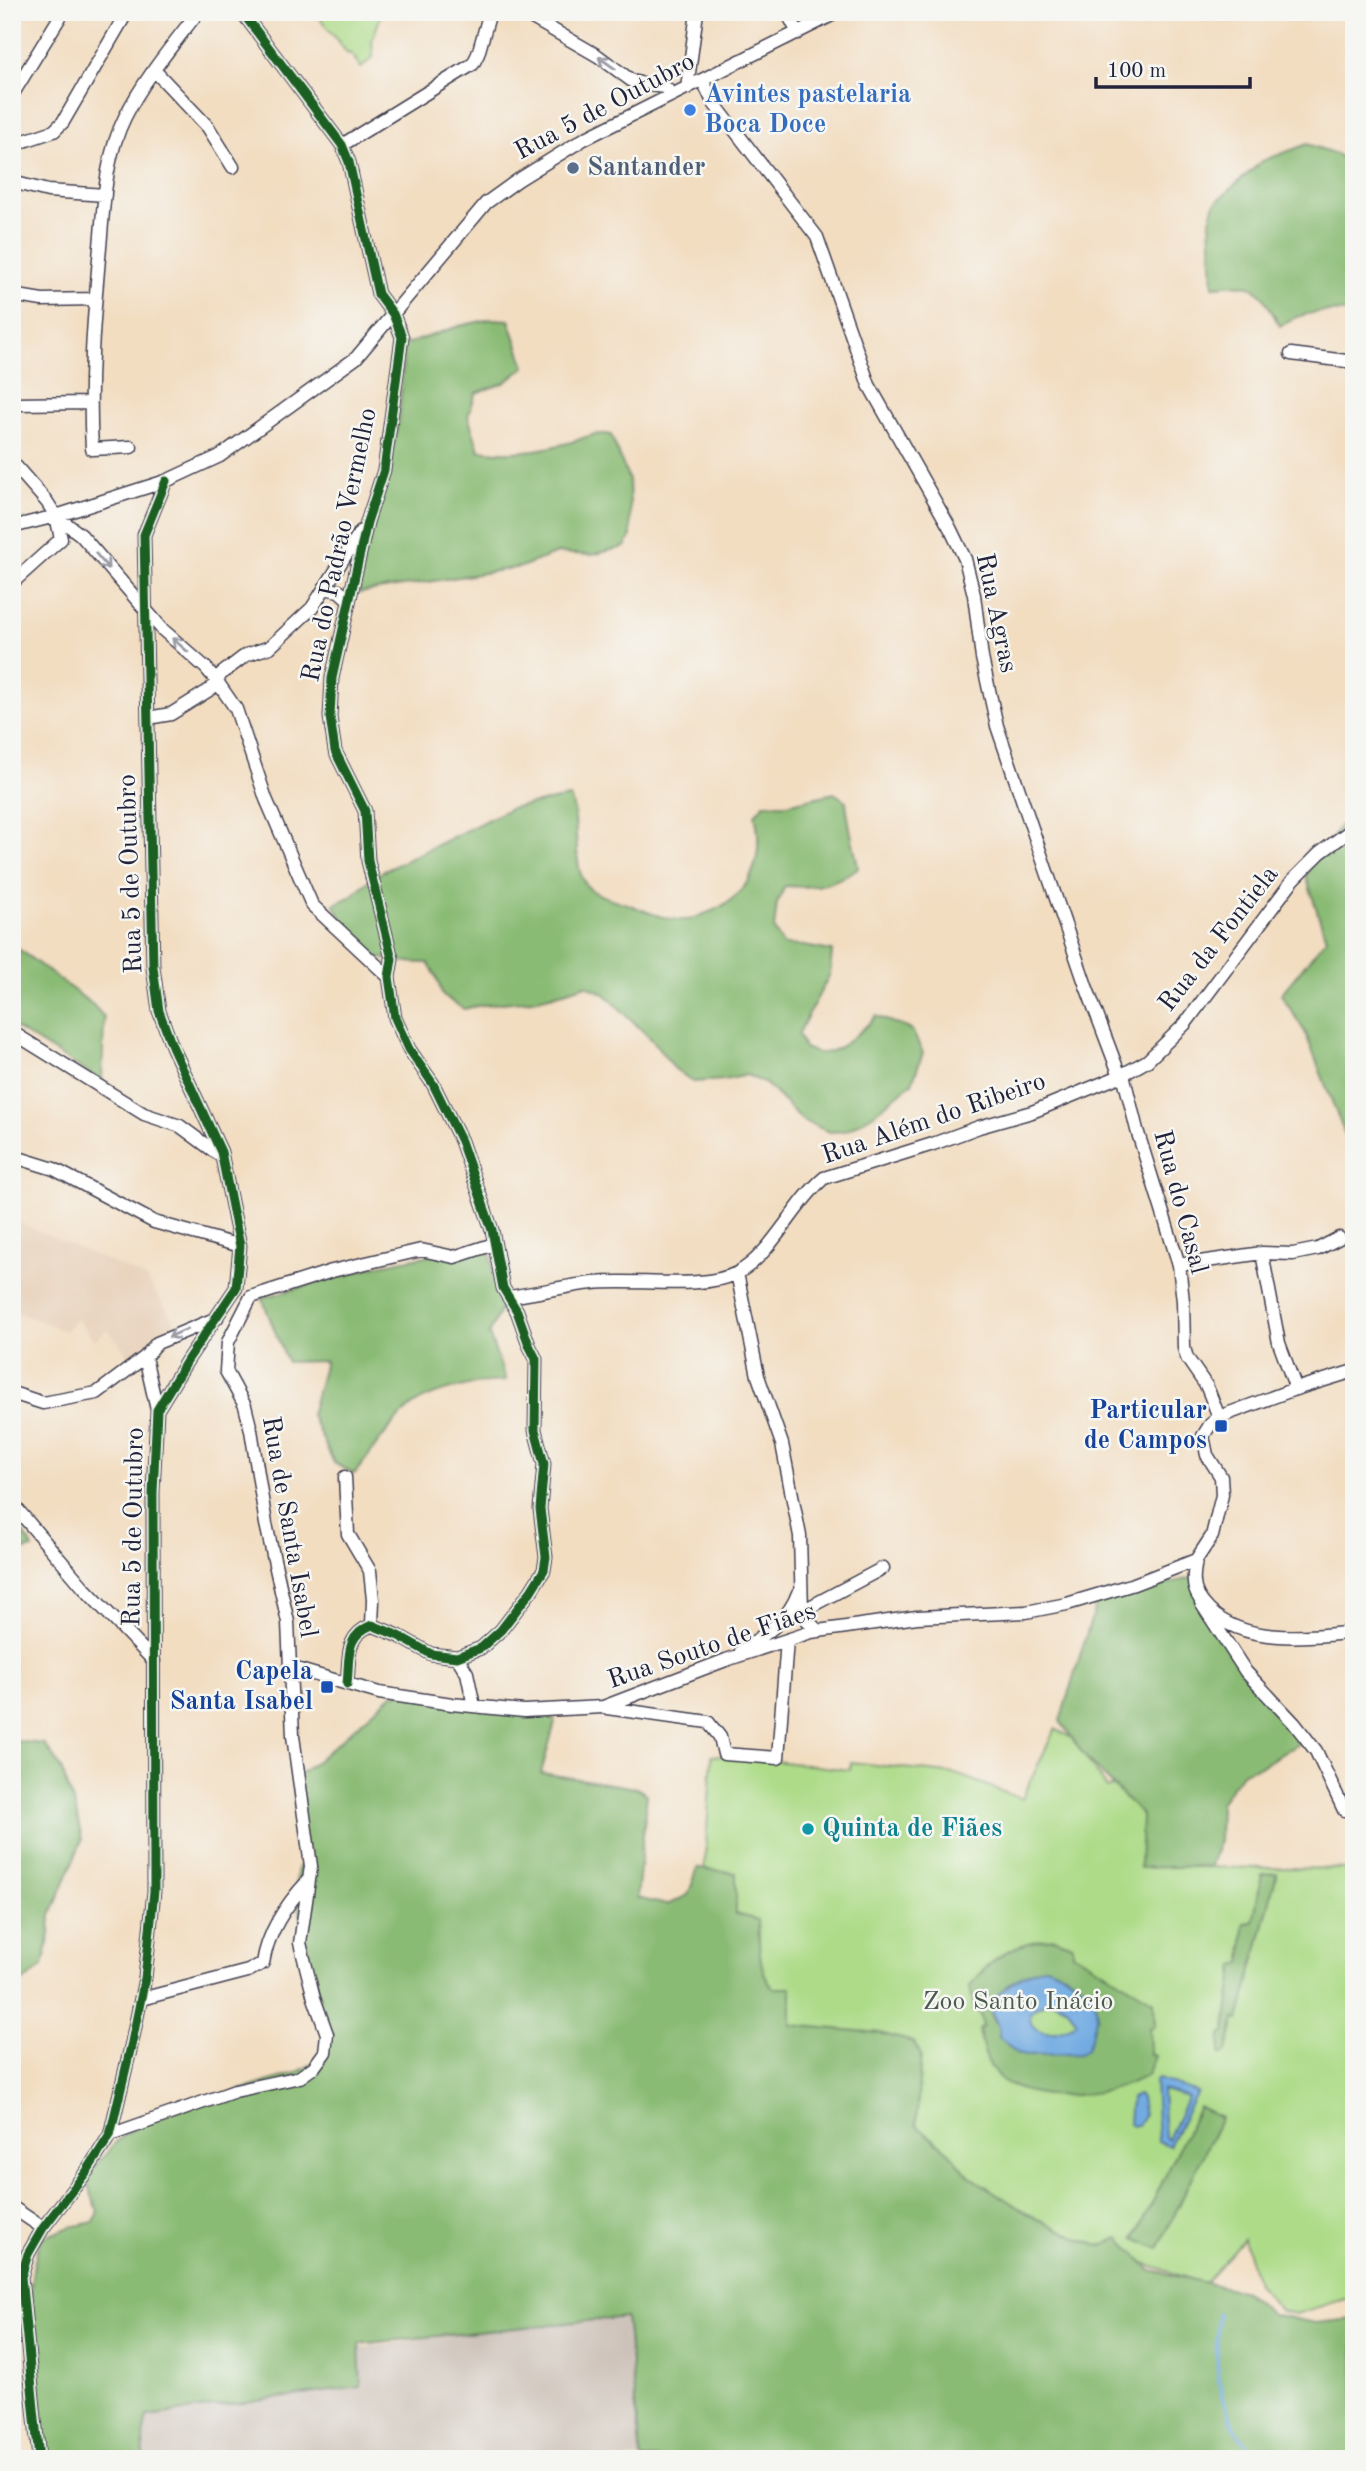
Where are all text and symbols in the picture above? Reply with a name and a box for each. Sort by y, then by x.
scale bar [1096,46,1250,90]
street label: Rua 5 de Outubro [511,49,699,165]
one-way arrow [598,55,617,70]
text: 100 m [1107,61,1166,82]
place label: Avintes pastelaria Boca Doce [704,82,911,138]
marker: Avintes pastelaria Boca Doce [682,102,698,118]
place label: Santander [587,155,705,181]
marker: Santander [565,160,581,176]
street label: Rua do Padrão Vermelho [298,405,382,685]
street label: Rua Agras [971,551,1021,675]
one-way arrow [94,552,110,570]
one-way arrow [171,637,189,653]
street label: Rua 5 de Outubro [115,774,147,974]
street label: Rua da Fontiela [1154,861,1284,1017]
street label: Rua Além do Ribeiro [819,1069,1049,1169]
street label: Rua do Casal [1148,1127,1212,1277]
one-way arrow [168,1328,190,1341]
place label: Particular de Campos [1084,1398,1207,1454]
street label: Rua de Santa Isabel [257,1414,321,1640]
marker: Particular de Campos [1213,1418,1229,1434]
street label: Rua 5 de Outubro [119,1427,149,1627]
street label: Rua Souto de Fiães [605,1598,819,1694]
place label: Capela Santa Isabel [169,1659,313,1715]
marker: Capela Santa Isabel [319,1679,335,1695]
place label: Quinta de Fiães [822,1816,1002,1842]
marker: Quinta de Fiães [800,1821,816,1837]
park label: Zoo Santo Inácio [923,1989,1113,2015]

